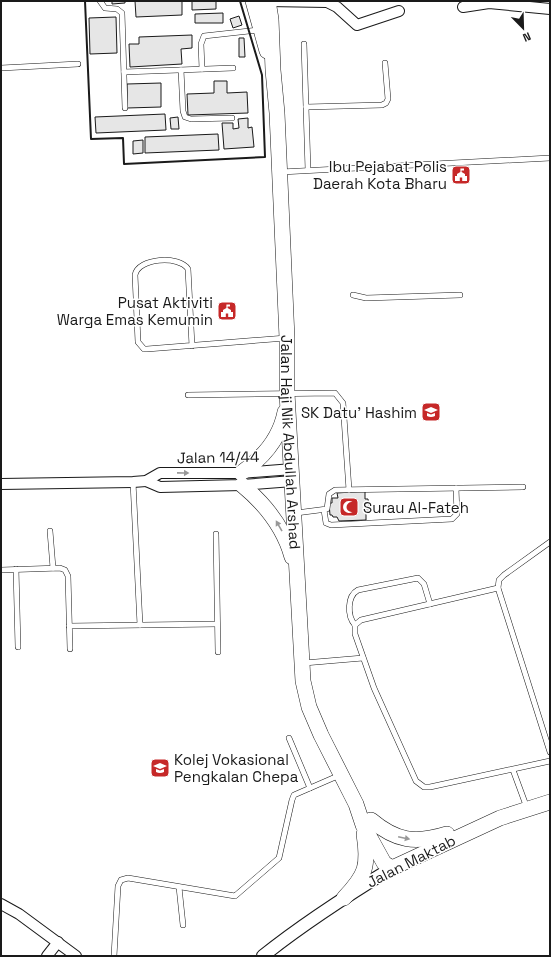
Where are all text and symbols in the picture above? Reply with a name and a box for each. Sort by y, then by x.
north arrow [503,8,543,48]
text: N [521,29,533,45]
place label: Ibu Pejabat Polis Daerah Kota Bharu [313,157,447,193]
public building icon: Ibu Pejabat Polis Daerah Kota Bharu [450,164,472,186]
place label: Pusat Aktiviti Warga Emas Kemumin [57,293,213,329]
public building icon: Pusat Aktiviti Warga Emas Kemumin [216,300,238,322]
street label: Jalan Haji Nik Abdullah Arshad [278,335,305,550]
school or university icon: SK Datu' Hashim [420,401,442,423]
place label: SK Datu' Hashim [301,403,417,422]
street label: Jalan 14/44 [177,447,259,467]
one-way arrow [177,470,190,476]
mosque icon: Surau Al-Fateh [338,496,360,518]
place label: Surau Al-Fateh [363,498,469,517]
one-way arrow [275,520,282,532]
place label: Kolej Vokasional Pengkalan Chepa [174,750,299,786]
school or university icon: Kolej Vokasional Pengkalan Chepa [149,757,171,779]
street label: Jalan Maktab [363,830,459,892]
one-way arrow [398,836,410,842]

